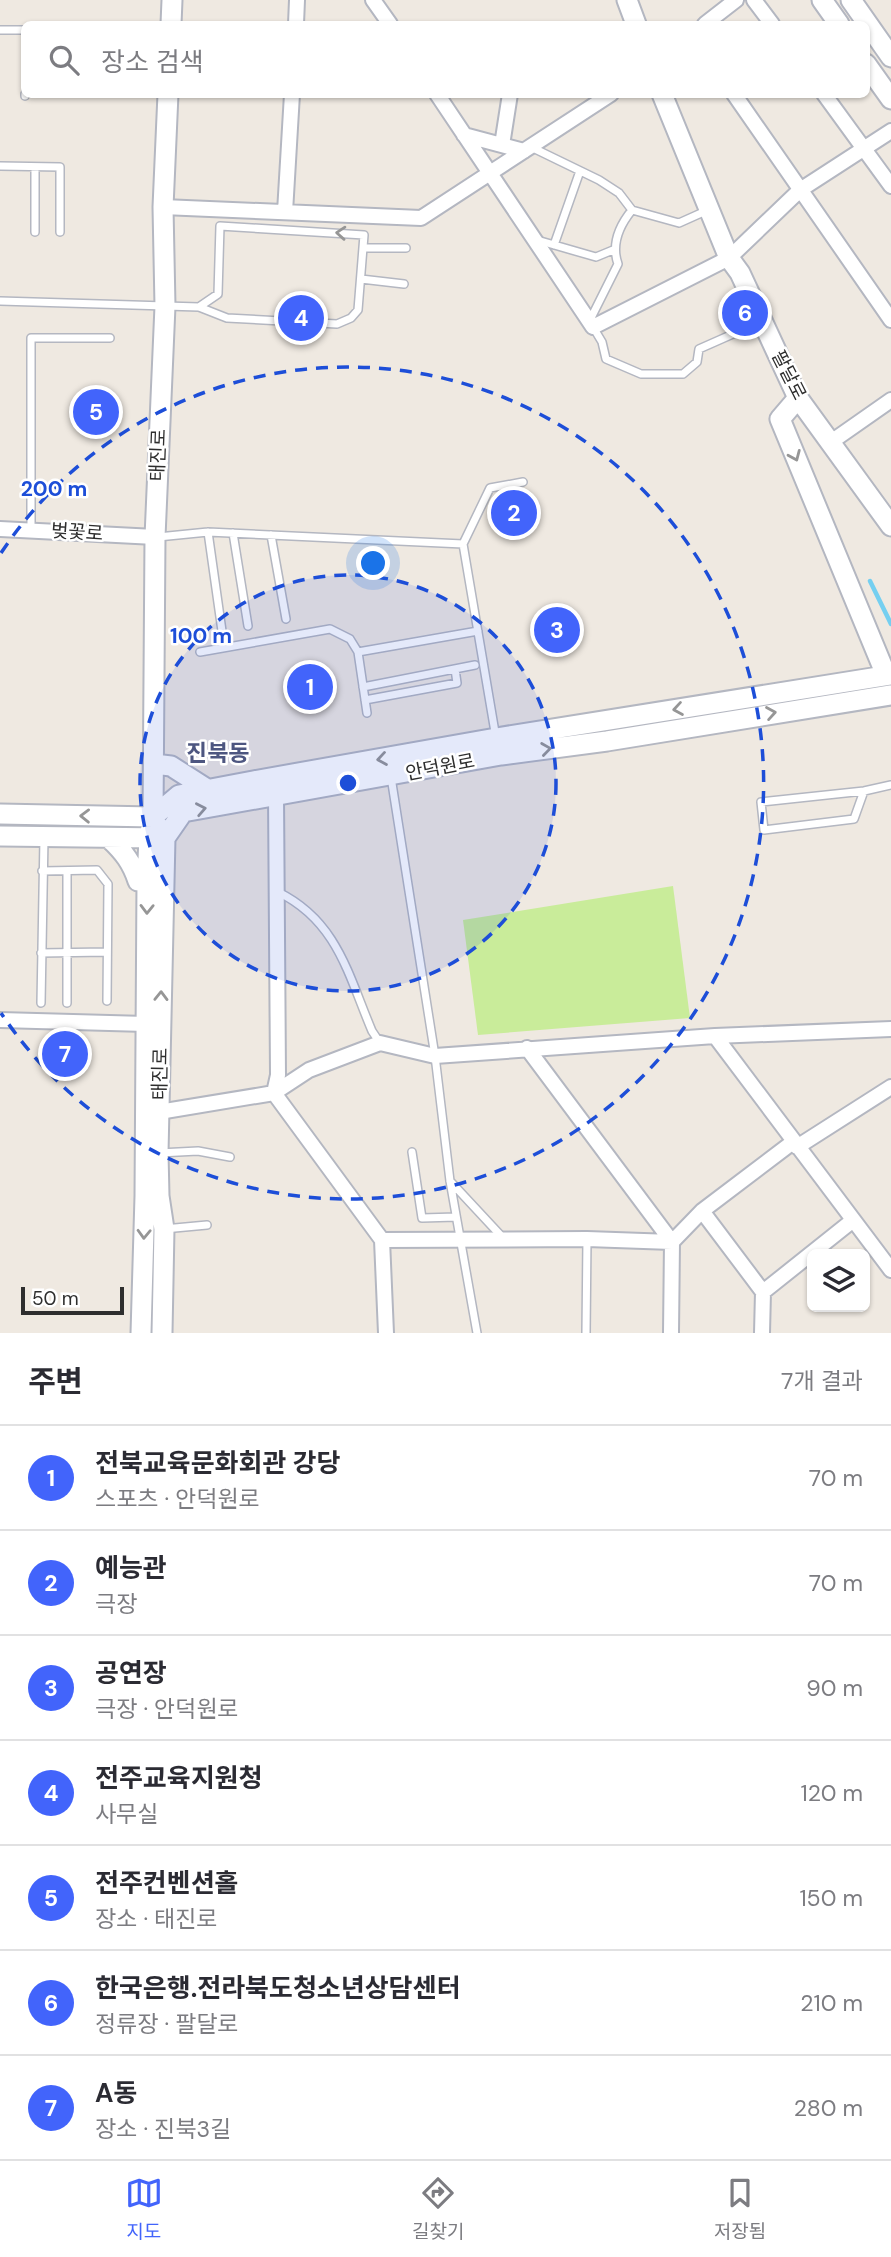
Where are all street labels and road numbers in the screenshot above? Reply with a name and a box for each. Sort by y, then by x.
street label: 팔달로 [766,346,812,404]
street label: 태진로 [145,428,171,482]
street label: 벚꽃로 [50,518,104,546]
street label: 안덕원로 [403,748,477,786]
street label: 태진로 [147,1048,173,1100]

